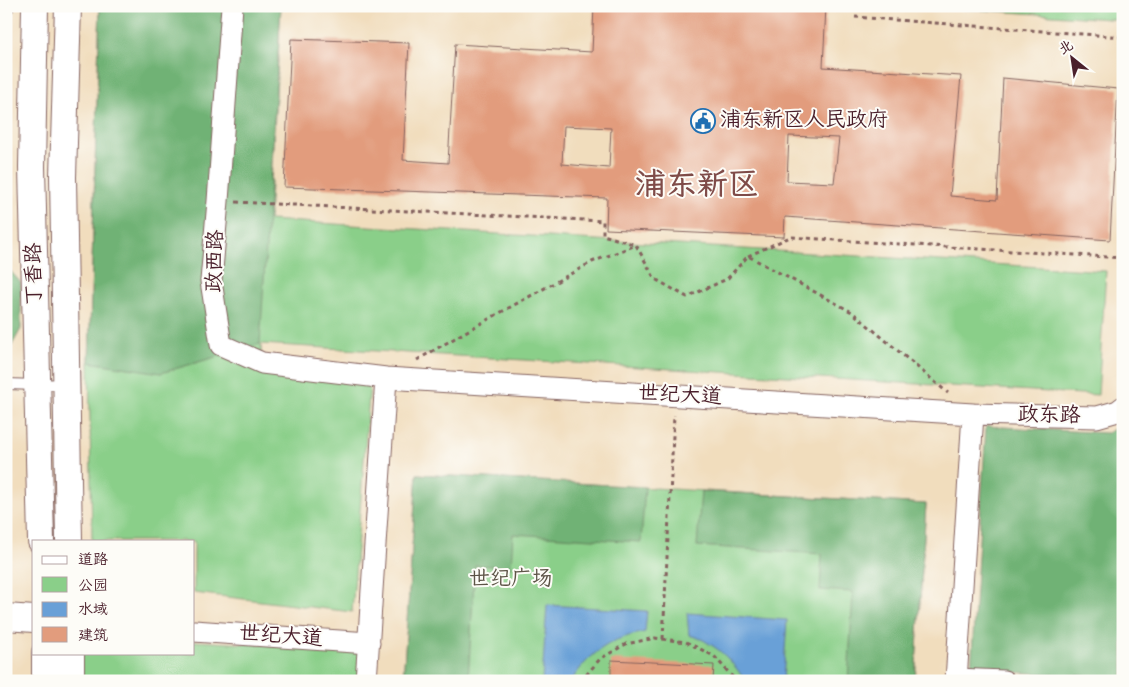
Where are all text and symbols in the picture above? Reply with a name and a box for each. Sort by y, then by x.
north arrow [1046,32,1096,82]
text: 北 [1055,35,1078,61]
place label: 浦东新区人民政府 [720,106,888,136]
public building icon: 浦东新区人民政府 [690,108,716,134]
district label: 浦东新区 [635,164,759,209]
street label: 政西路 [200,229,232,293]
street label: 丁香路 [19,242,51,306]
street label: 世纪大道 [637,379,723,413]
street label: 政东路 [1017,400,1081,432]
legend [32,540,195,654]
text: 道路 [78,549,108,571]
park label: 世纪广场 [469,565,553,595]
text: 公园 [78,575,108,597]
text: 水域 [78,599,108,621]
street label: 世纪大道 [238,619,324,655]
text: 建筑 [78,625,108,647]

